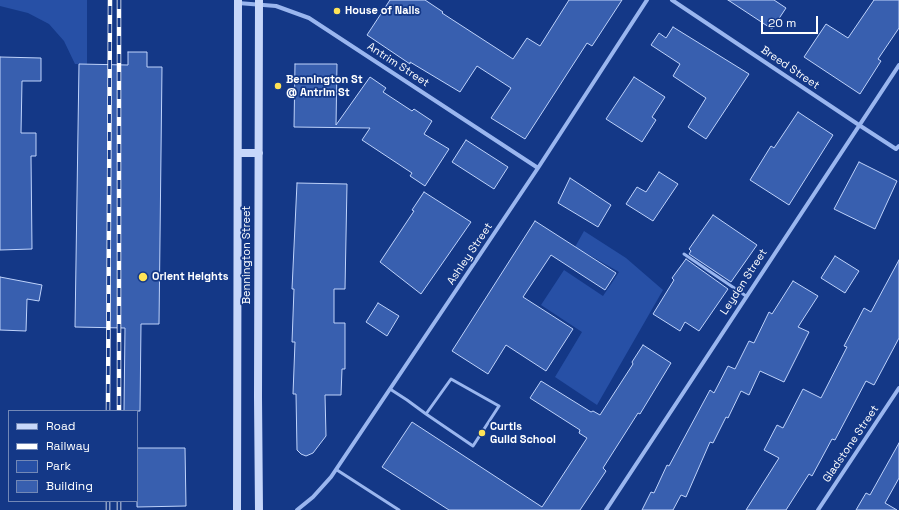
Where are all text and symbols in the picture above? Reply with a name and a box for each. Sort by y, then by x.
place label: House of Nails [345,4,420,18]
marker: House of Nails [332,6,342,16]
scale bar [763,8,820,34]
text: 20 m [768,15,796,31]
street label: Antrim Street [364,40,432,90]
street label: Breed Street [758,44,822,92]
place label: Bennington St @ Antrim St [286,73,363,99]
marker: Bennington St @ Antrim St [273,81,283,91]
street label: Bennington Street [240,206,254,304]
street label: Ashley Street [444,221,496,287]
street label: Leyden Street [718,247,770,317]
place label: Orient Heights [152,270,228,284]
marker: Orient Heights [137,271,149,283]
street label: Gladstone Street [820,403,882,485]
legend [8,410,138,502]
text: Road [46,418,75,434]
place label: Curtis Guild School [490,420,556,446]
marker: Curtis Guild School [477,428,487,438]
text: Railway [46,438,90,454]
text: Park [46,458,71,474]
text: Building [46,478,93,494]

